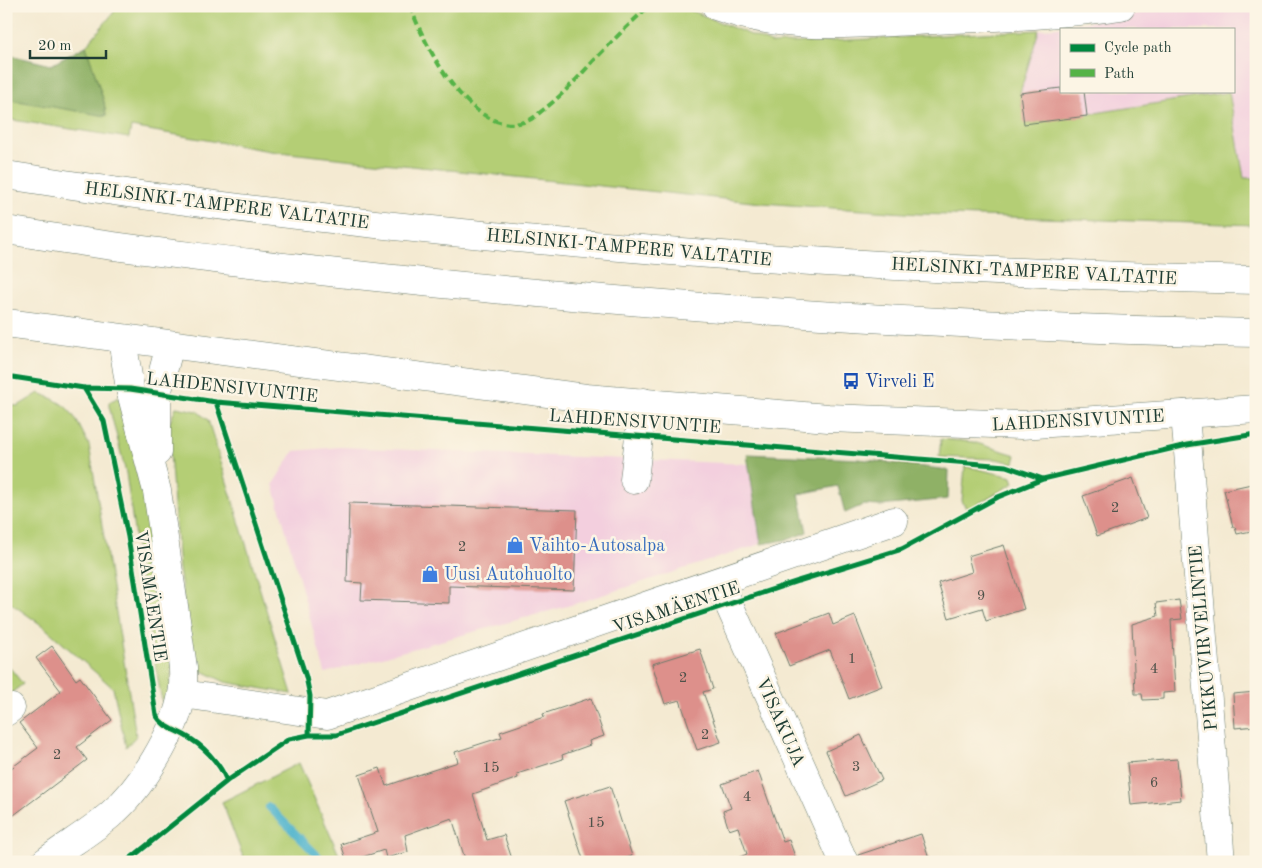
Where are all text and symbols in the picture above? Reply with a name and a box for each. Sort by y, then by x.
scale bar [30,28,106,60]
legend [1060,28,1234,92]
text: 20 m [38,39,72,54]
text: Cycle path [1104,41,1172,56]
text: Path [1104,67,1134,82]
street label: HELSINKI-TAMPERE VALTATIE [84,180,370,232]
street label: HELSINKI-TAMPERE VALTATIE [485,227,772,269]
street label: HELSINKI-TAMPERE VALTATIE [890,256,1177,288]
street label: LAHDENSIVUNTIE [145,370,319,406]
bus stop icon: Virveli E [841,371,861,391]
place label: Virveli E [865,373,934,391]
street label: LAHDENSIVUNTIE [548,407,722,437]
street label: LAHDENSIVUNTIE [991,407,1165,435]
house number: 2 [1111,501,1119,516]
street label: VISAMÄENTIE [131,529,172,663]
shop icon: Vaihto-Autosalpa [505,535,525,555]
place label: Vaihto-Autosalpa [529,537,665,555]
house number: 2 [458,540,466,555]
street label: PIKKUVIRVELINTIE [1187,544,1221,731]
shop icon: Uusi Autohuolto [420,564,440,584]
place label: Uusi Autohuolto [444,566,572,584]
street label: VISAMÄENTIE [609,576,742,637]
house number: 9 [977,589,985,604]
house number: 1 [848,652,856,667]
house number: 4 [1150,662,1158,677]
house number: 2 [679,671,687,686]
street label: VISAKUJA [752,675,808,770]
house number: 2 [701,728,709,743]
house number: 2 [53,748,61,763]
house number: 3 [852,760,860,775]
house number: 15 [482,761,500,776]
house number: 6 [1150,776,1158,791]
house number: 4 [743,790,751,805]
house number: 15 [587,816,605,831]

